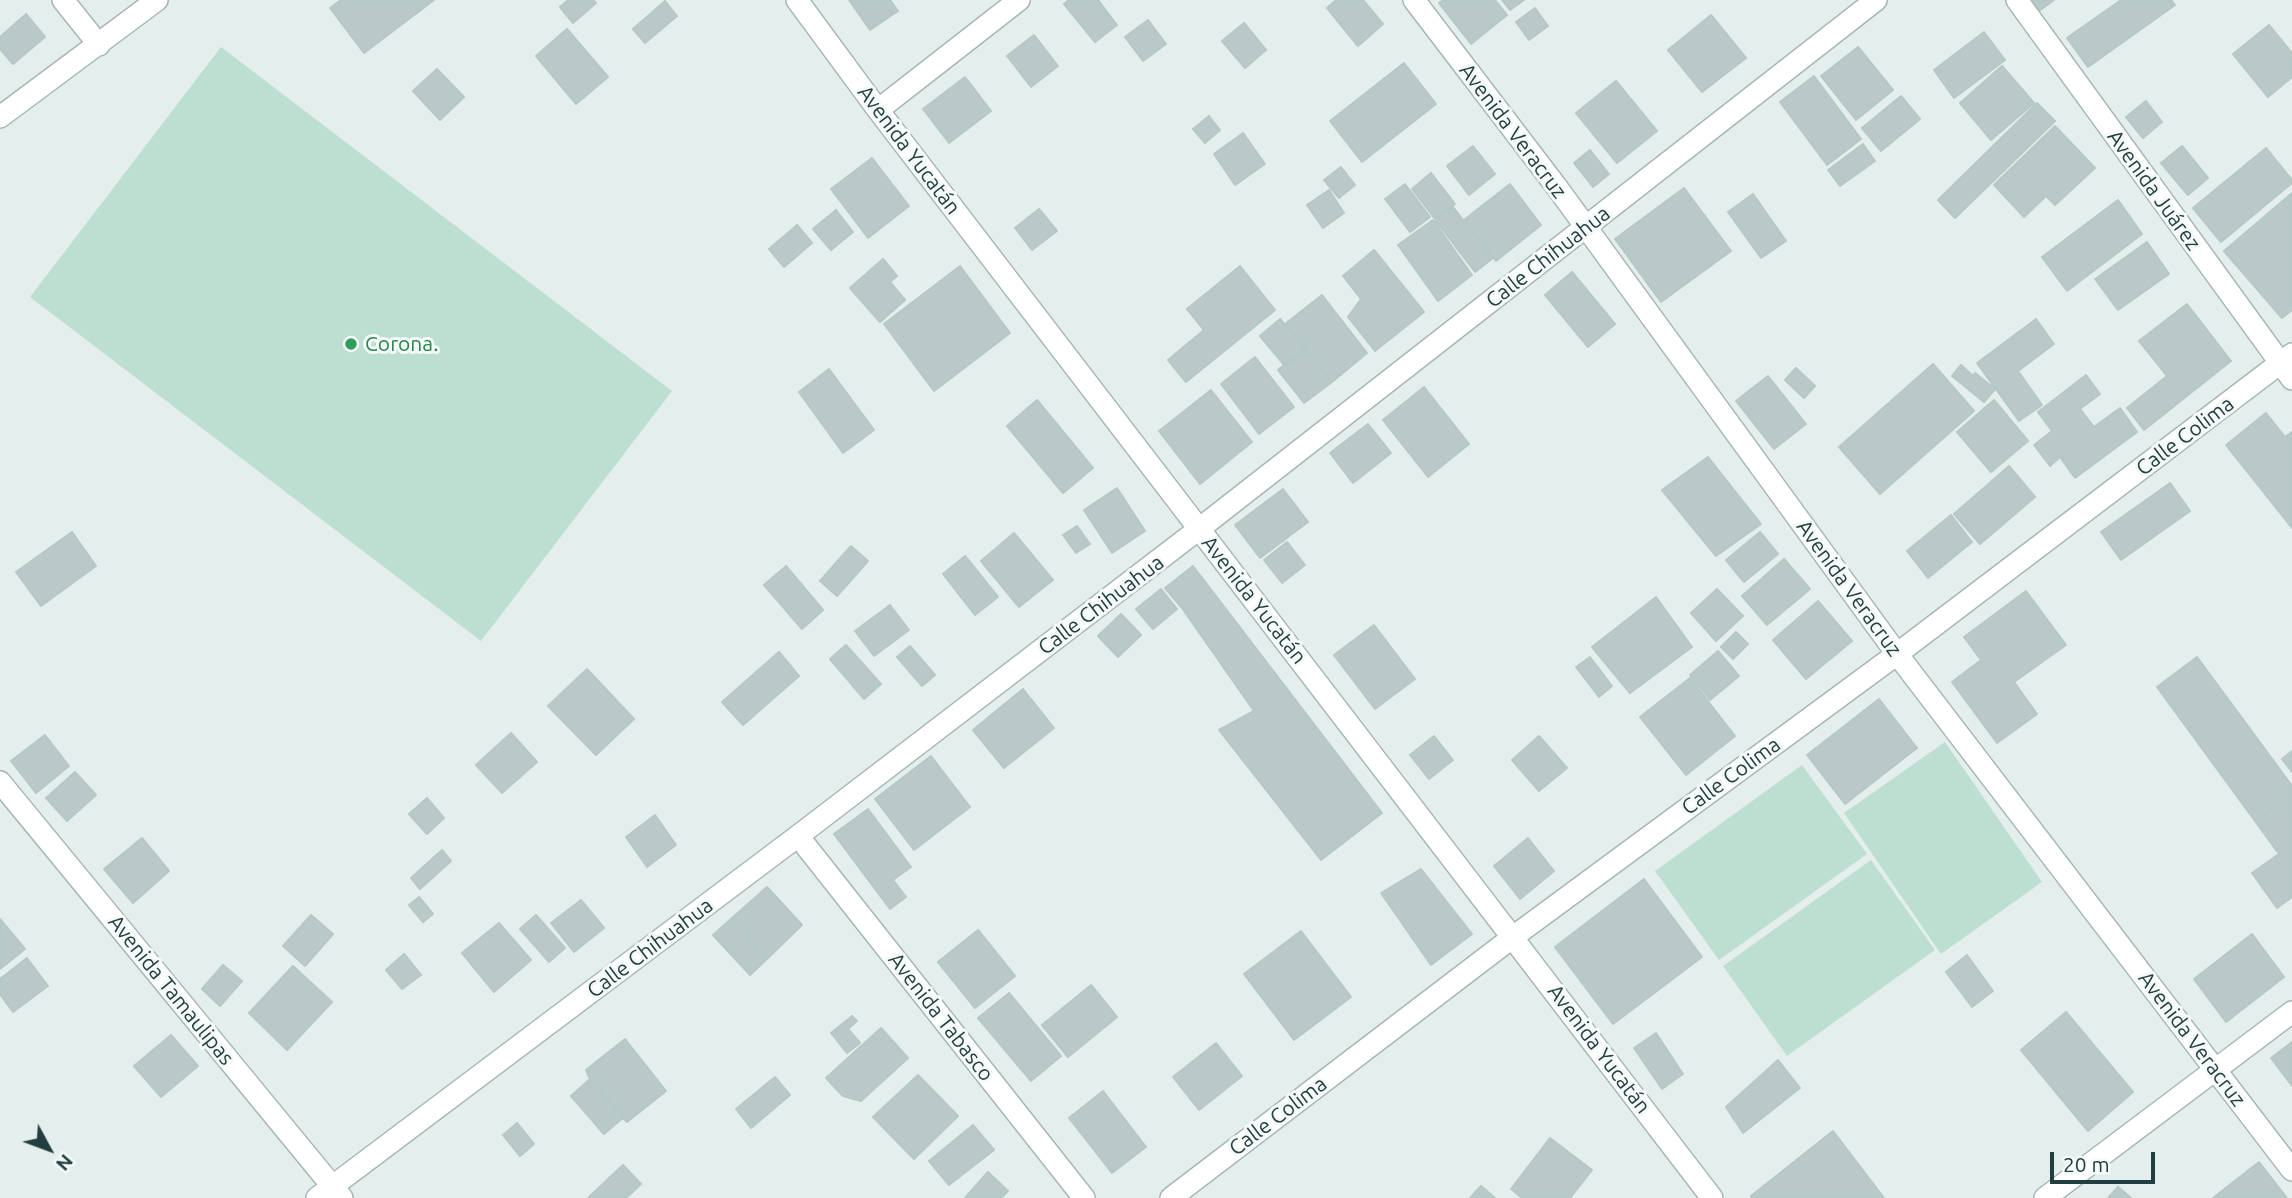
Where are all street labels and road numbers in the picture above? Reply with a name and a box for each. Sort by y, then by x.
street label: Avenida Veracruz [1454,59,1572,203]
street label: Avenida Yucatán [852,80,966,220]
street label: Avenida Juárez [2102,125,2206,255]
street label: Calle Chihuahua [1481,201,1615,313]
street label: Calle Colima [2131,391,2239,481]
street label: Avenida Veracruz [1791,515,1907,661]
street label: Avenida Yucatán [1196,531,1312,669]
street label: Calle Chihuahua [1033,550,1169,660]
street label: Calle Colima [1677,732,1785,820]
street label: Calle Chihuahua [582,893,718,1003]
street label: Avenida Tamaulipas [103,910,239,1070]
street label: Avenida Tabasco [883,948,999,1086]
street label: Avenida Veracruz [2133,967,2251,1111]
street label: Avenida Yucatán [1542,979,1656,1119]
street label: Calle Colima [1224,1071,1332,1161]

